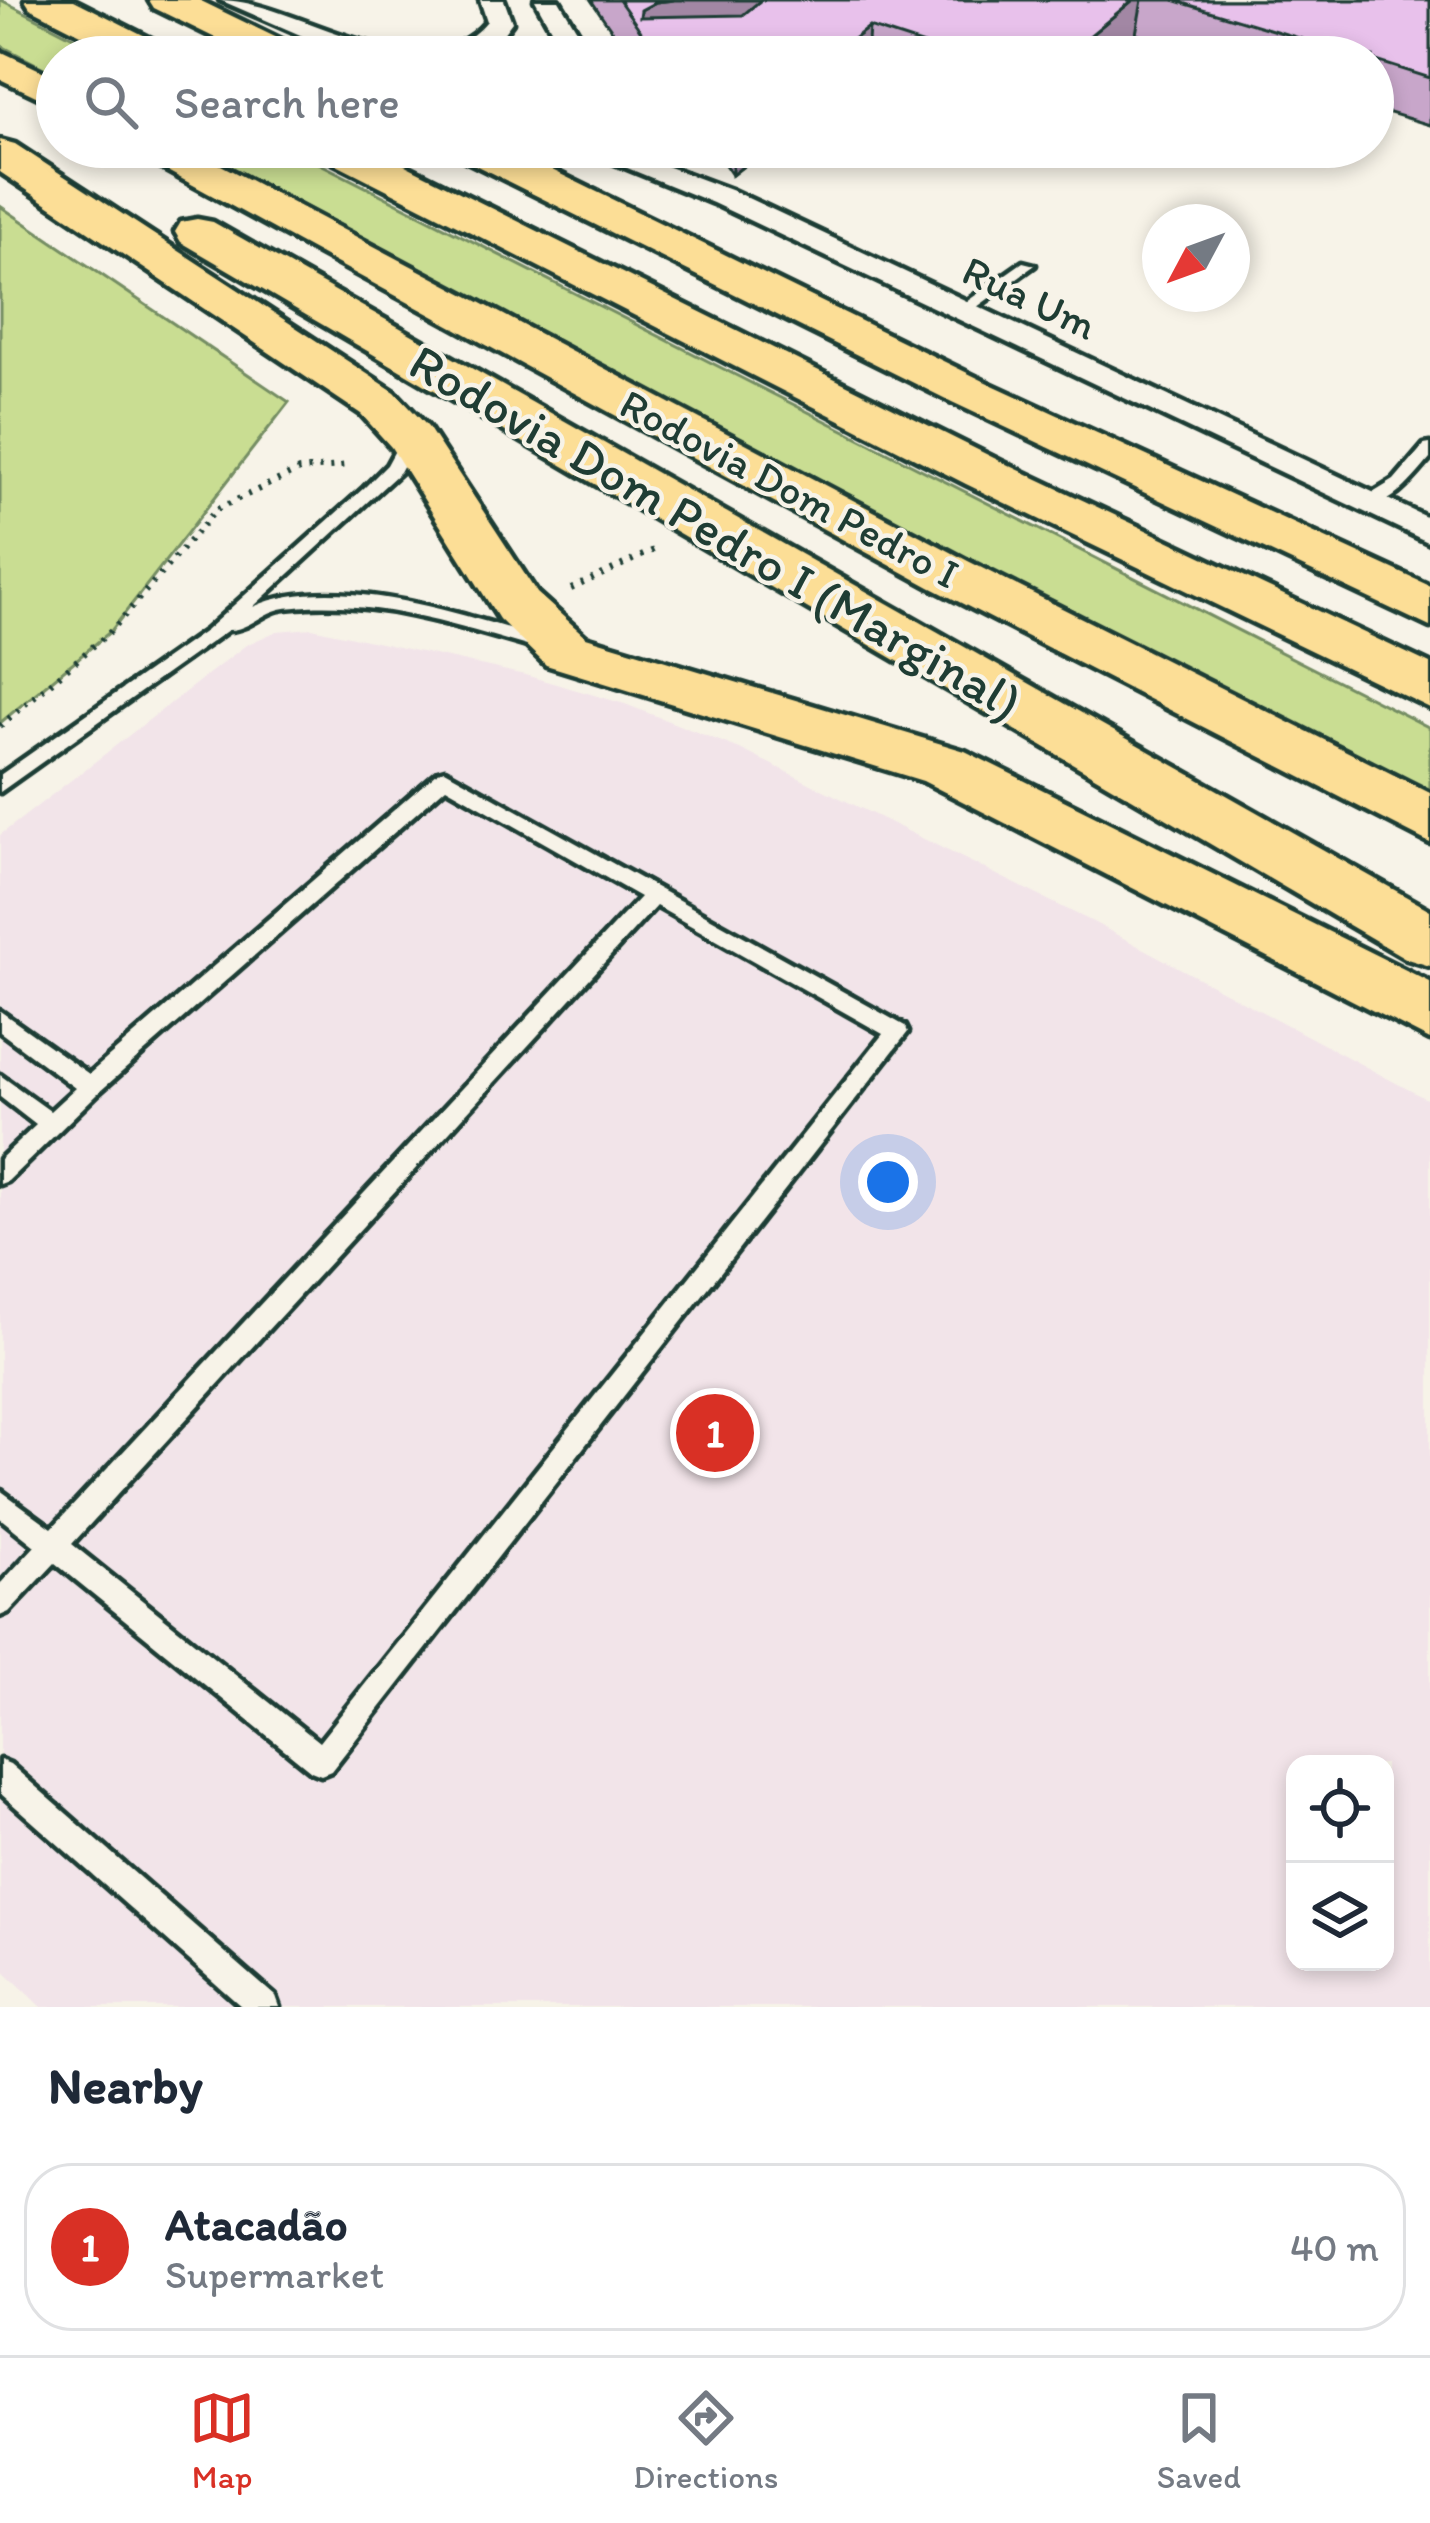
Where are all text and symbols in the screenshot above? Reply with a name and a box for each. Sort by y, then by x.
search box [36,36,1394,168]
icon: search [78,69,144,135]
text: Search here [174,75,400,129]
north arrow [1142,204,1250,312]
street label: Rua Um [955,244,1105,351]
street label: Rodovia Dom Pedro I (Marginal) [399,331,1032,732]
street label: Rodovia Dom Pedro I [612,378,968,599]
your location [858,1152,918,1212]
pin: 1 [676,1388,754,1478]
map controls [1286,1755,1394,1971]
button: locate [1286,1755,1394,1863]
button: layers [1286,1863,1394,1971]
text: Nearby [48,2055,203,2116]
text: Atacadão [165,2197,348,2251]
text: 1 [81,2224,99,2271]
text: 40 m [1290,2224,1379,2271]
text: Supermarket [165,2251,384,2298]
tab: Map [189,2385,255,2496]
tab: Directions [633,2385,778,2496]
tab: Saved [1157,2385,1241,2496]

